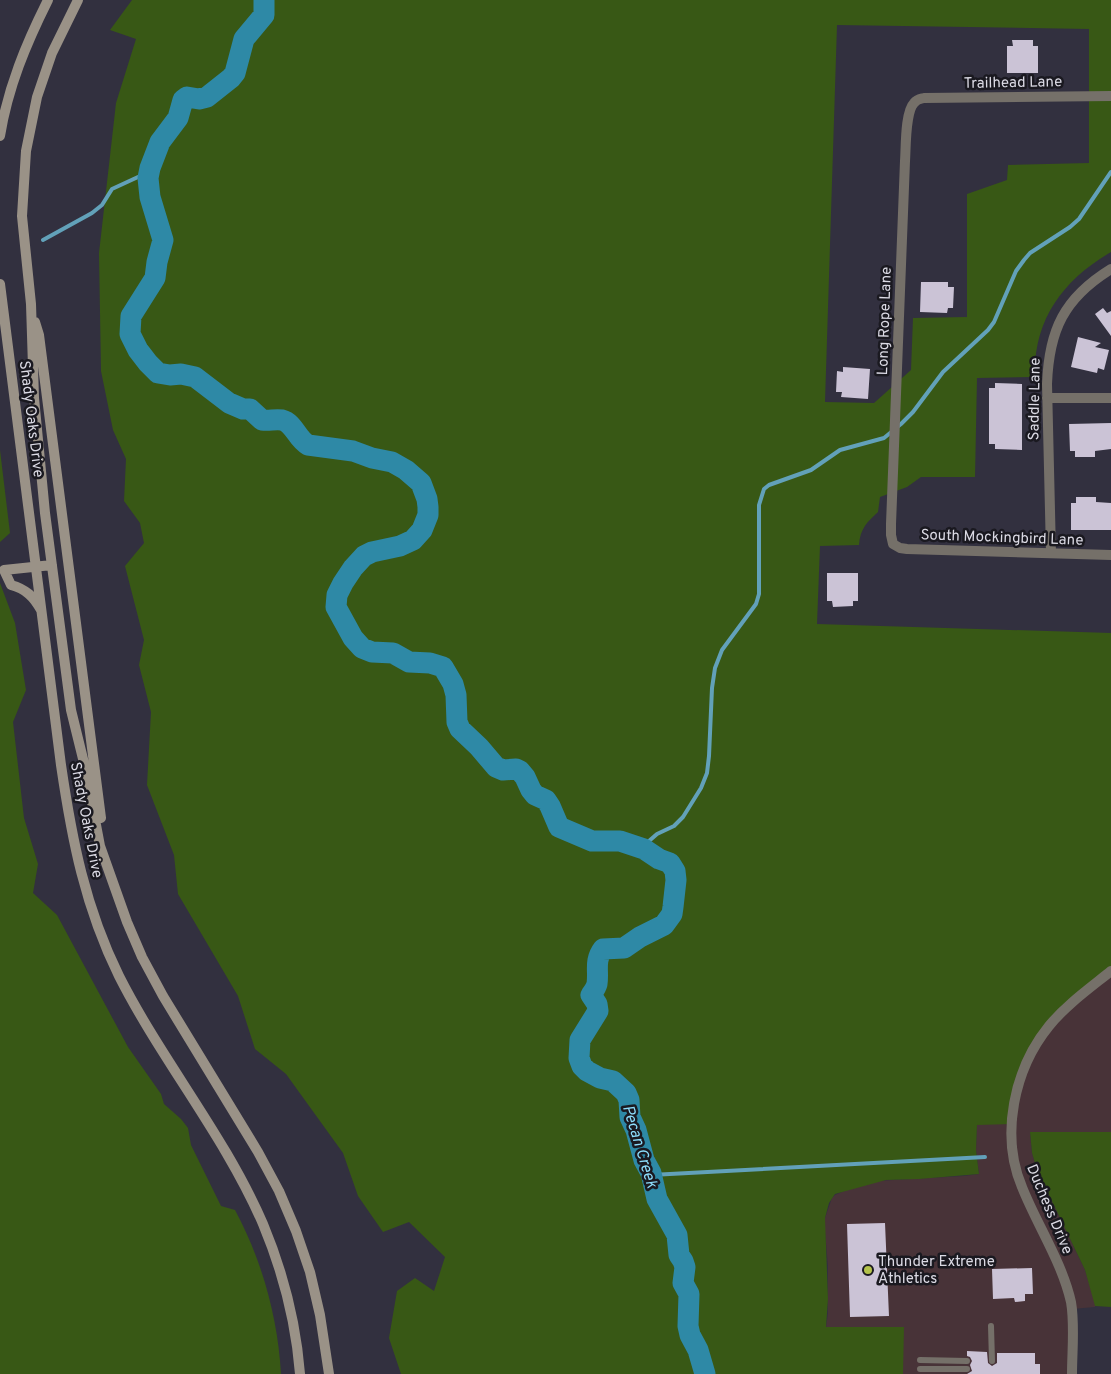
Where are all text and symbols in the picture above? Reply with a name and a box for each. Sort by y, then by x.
street label: Trailhead Lane [964,73,1062,94]
street label: Long Rope Lane [874,266,897,376]
street label: Saddle Lane [1025,358,1046,441]
street label: Shady Oaks Drive [14,360,47,479]
street label: South Mockingbird Lane [920,526,1084,551]
street label: Shady Oaks Drive [65,761,106,880]
water label: Pecan Creek [617,1103,661,1192]
street label: Duchess Drive [1021,1162,1076,1257]
place label: Thunder Extreme Athletics [878,1253,995,1289]
marker: Thunder Extreme Athletics [862,1264,874,1276]

